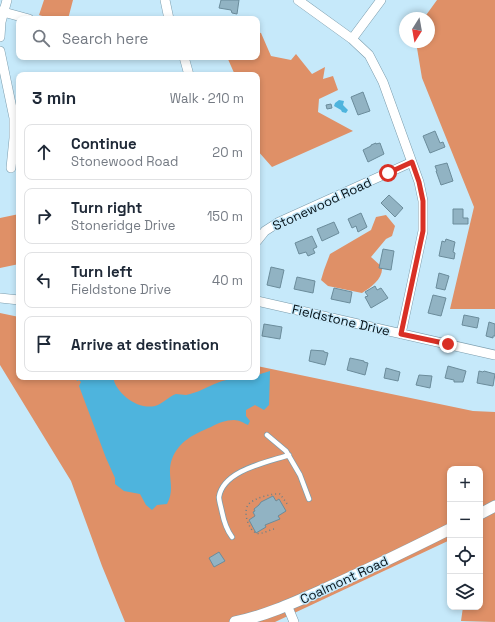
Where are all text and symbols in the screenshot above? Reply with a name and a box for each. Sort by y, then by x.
north arrow [399,12,435,48]
search box [16,16,260,60]
icon: search [30,27,52,49]
text: Search here [62,29,148,48]
text: 3 min [32,87,76,109]
text: Walk · 210 m [170,90,244,107]
text: Continue [71,134,137,153]
icon: ahead [33,141,55,163]
text: 20 m [212,144,243,161]
text: Stonewood Road [71,153,178,170]
route start [379,164,397,182]
street label: Stonewood Road [270,174,374,234]
text: Turn right [71,198,142,217]
icon: right [33,205,55,227]
text: 150 m [207,208,243,225]
text: Stoneridge Drive [71,217,175,234]
text: Turn left [71,262,133,281]
icon: left [33,269,55,291]
text: 40 m [212,272,243,289]
text: Fieldstone Drive [71,281,171,298]
street label: Fieldstone Drive [290,300,392,340]
icon: arrive [33,333,55,355]
text: Arrive at destination [71,335,219,354]
route end [439,335,457,353]
map controls [447,466,483,610]
button: + [447,466,483,502]
button: − [447,502,483,538]
button: locate [447,538,483,574]
street label: Coalmont Road [297,552,391,608]
button: layers [447,574,483,610]

